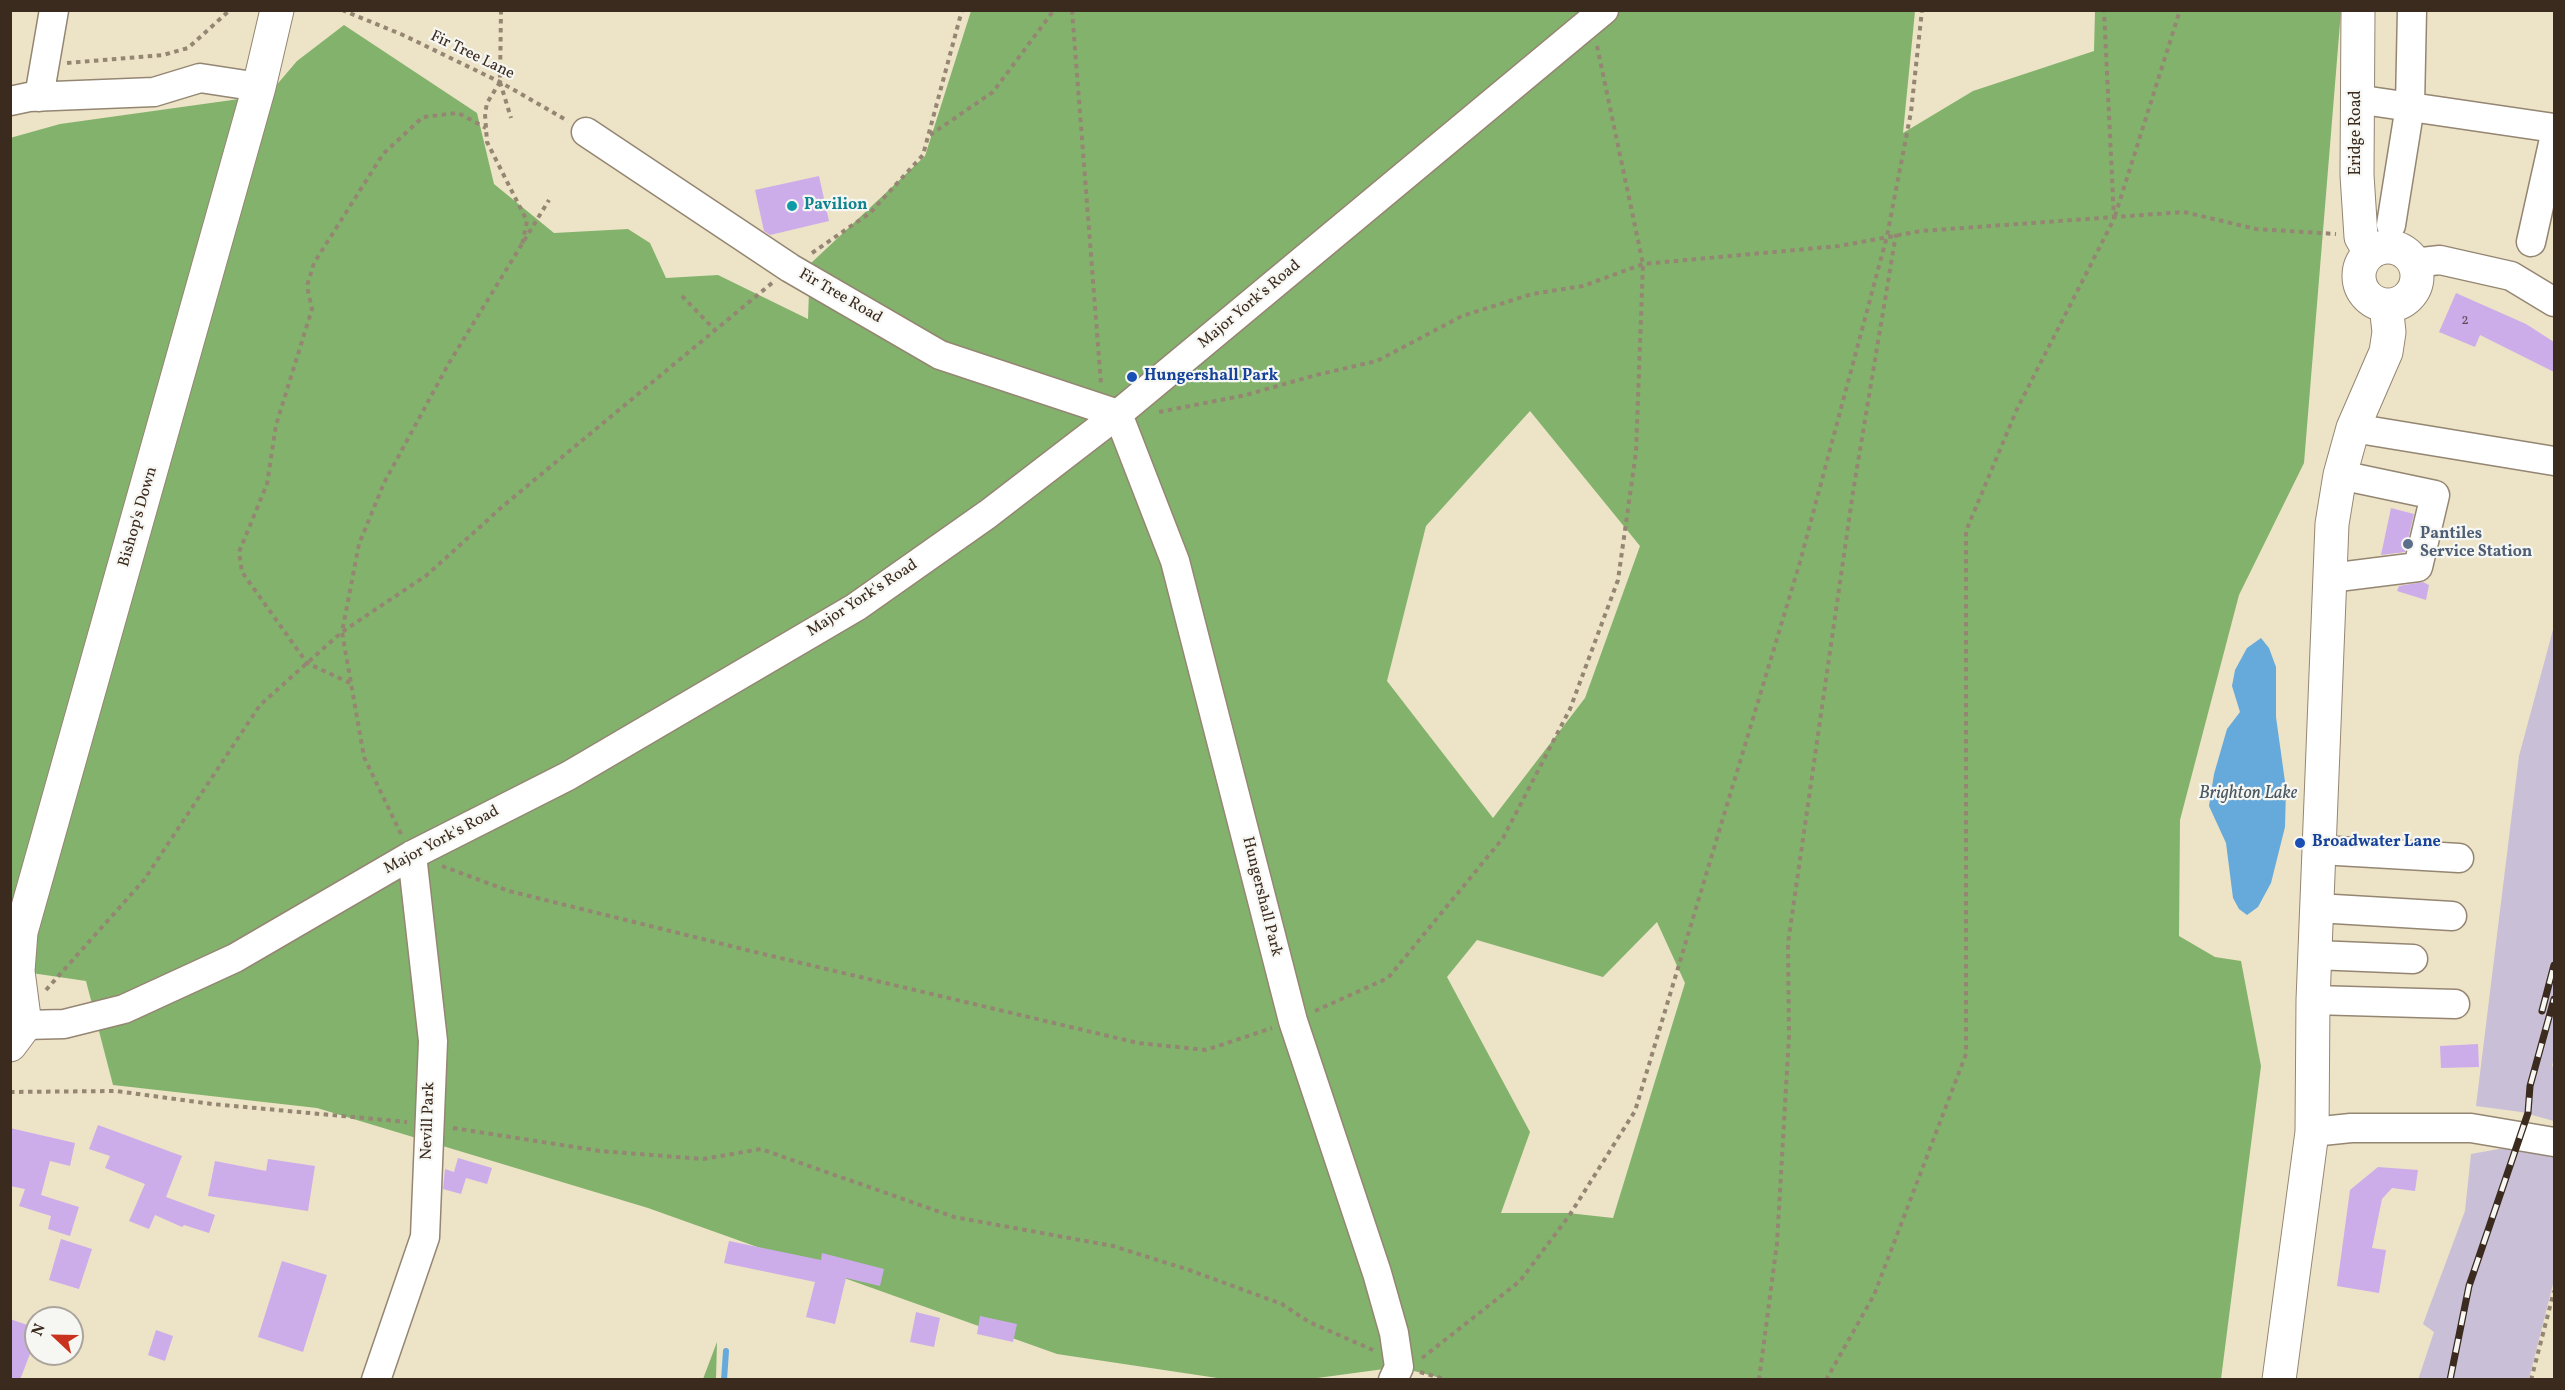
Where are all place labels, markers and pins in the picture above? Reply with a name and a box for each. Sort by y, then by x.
place label: Pavilion [804,196,867,216]
marker: Pavilion [785,199,799,213]
place label: Hungershall Park [1144,367,1278,387]
marker: Hungershall Park [1125,370,1139,384]
place label: Pantiles Service Station [2420,525,2532,563]
marker: Pantiles Service Station [2401,537,2415,551]
place label: Broadwater Lane [2312,833,2441,853]
marker: Broadwater Lane [2293,836,2307,850]

